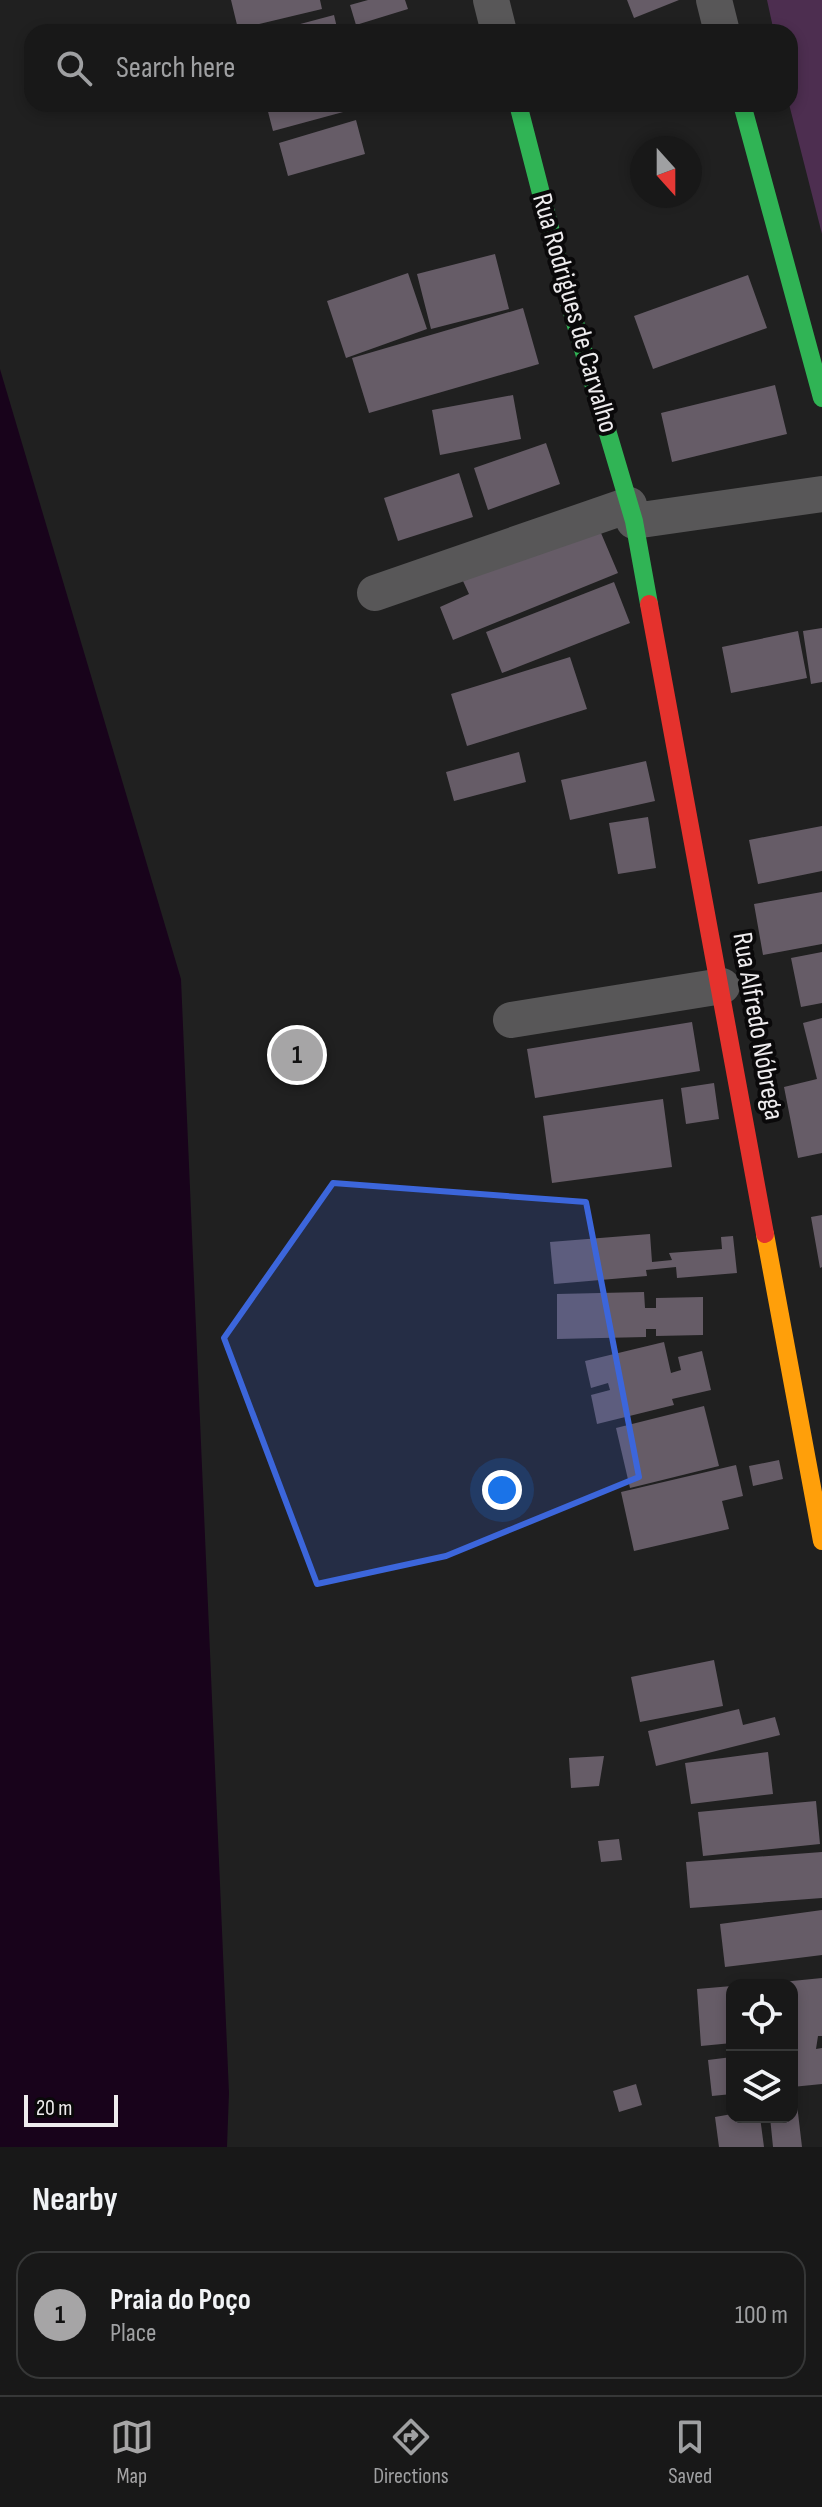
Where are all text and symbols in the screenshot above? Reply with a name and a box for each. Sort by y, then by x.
search box [24,24,798,112]
icon: search [52,46,96,90]
text: Search here [116,50,235,86]
north arrow [630,136,702,208]
street label: Rua Rodrigues de Carvalho [525,190,625,436]
street label: Rua Alfredo Nóbrega [725,930,791,1122]
pin: 1 [271,1025,323,1085]
your location [482,1470,522,1510]
map controls [726,1979,798,2123]
button: locate [726,1979,798,2051]
button: layers [726,2051,798,2123]
scale bar [24,2091,118,2127]
text: 20 m [36,2095,73,2122]
text: Nearby [32,2179,118,2220]
text: Praia do Poço [110,2282,251,2318]
text: 1 [55,2300,65,2331]
text: 100 m [735,2300,788,2331]
text: Place [110,2318,157,2349]
tab: Map [110,2415,154,2490]
tab: Directions [373,2415,449,2490]
tab: Saved [668,2415,712,2490]

